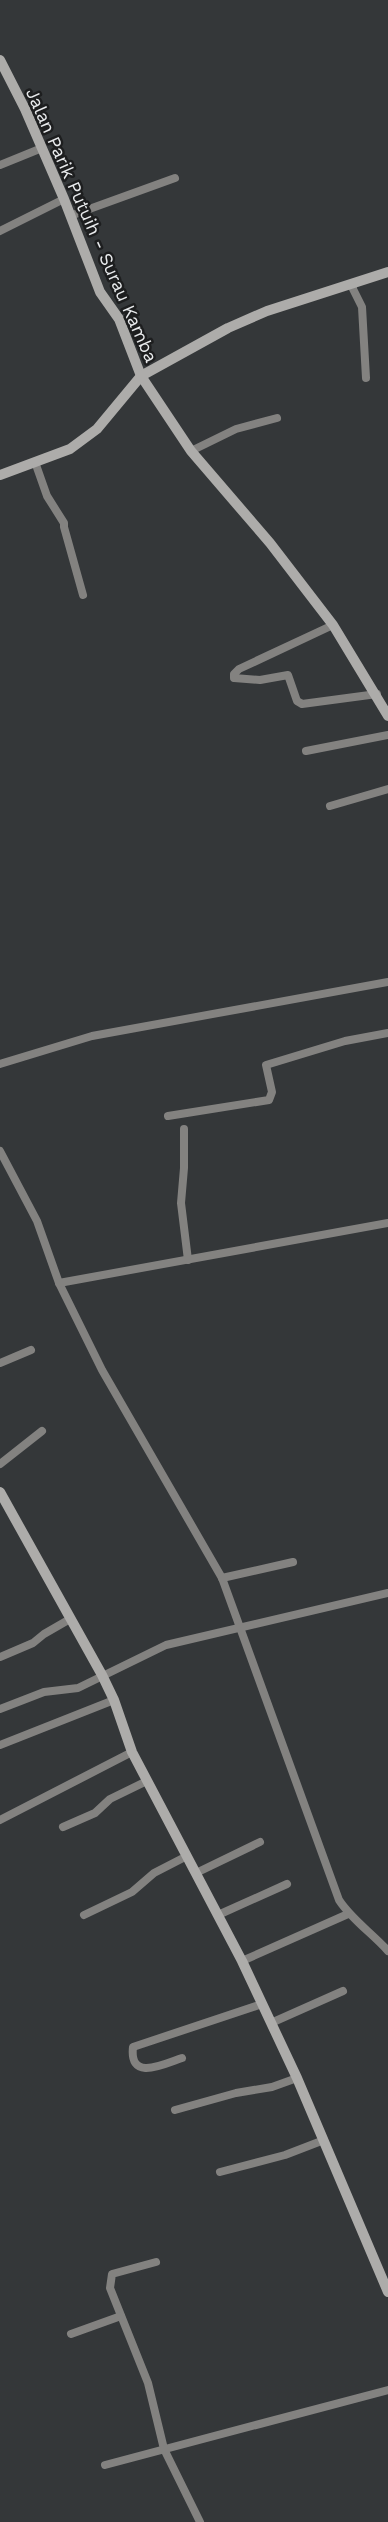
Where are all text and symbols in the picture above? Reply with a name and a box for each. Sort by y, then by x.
street label: Jalan Parik Putuih - Surau Kamba [22,85,162,365]

